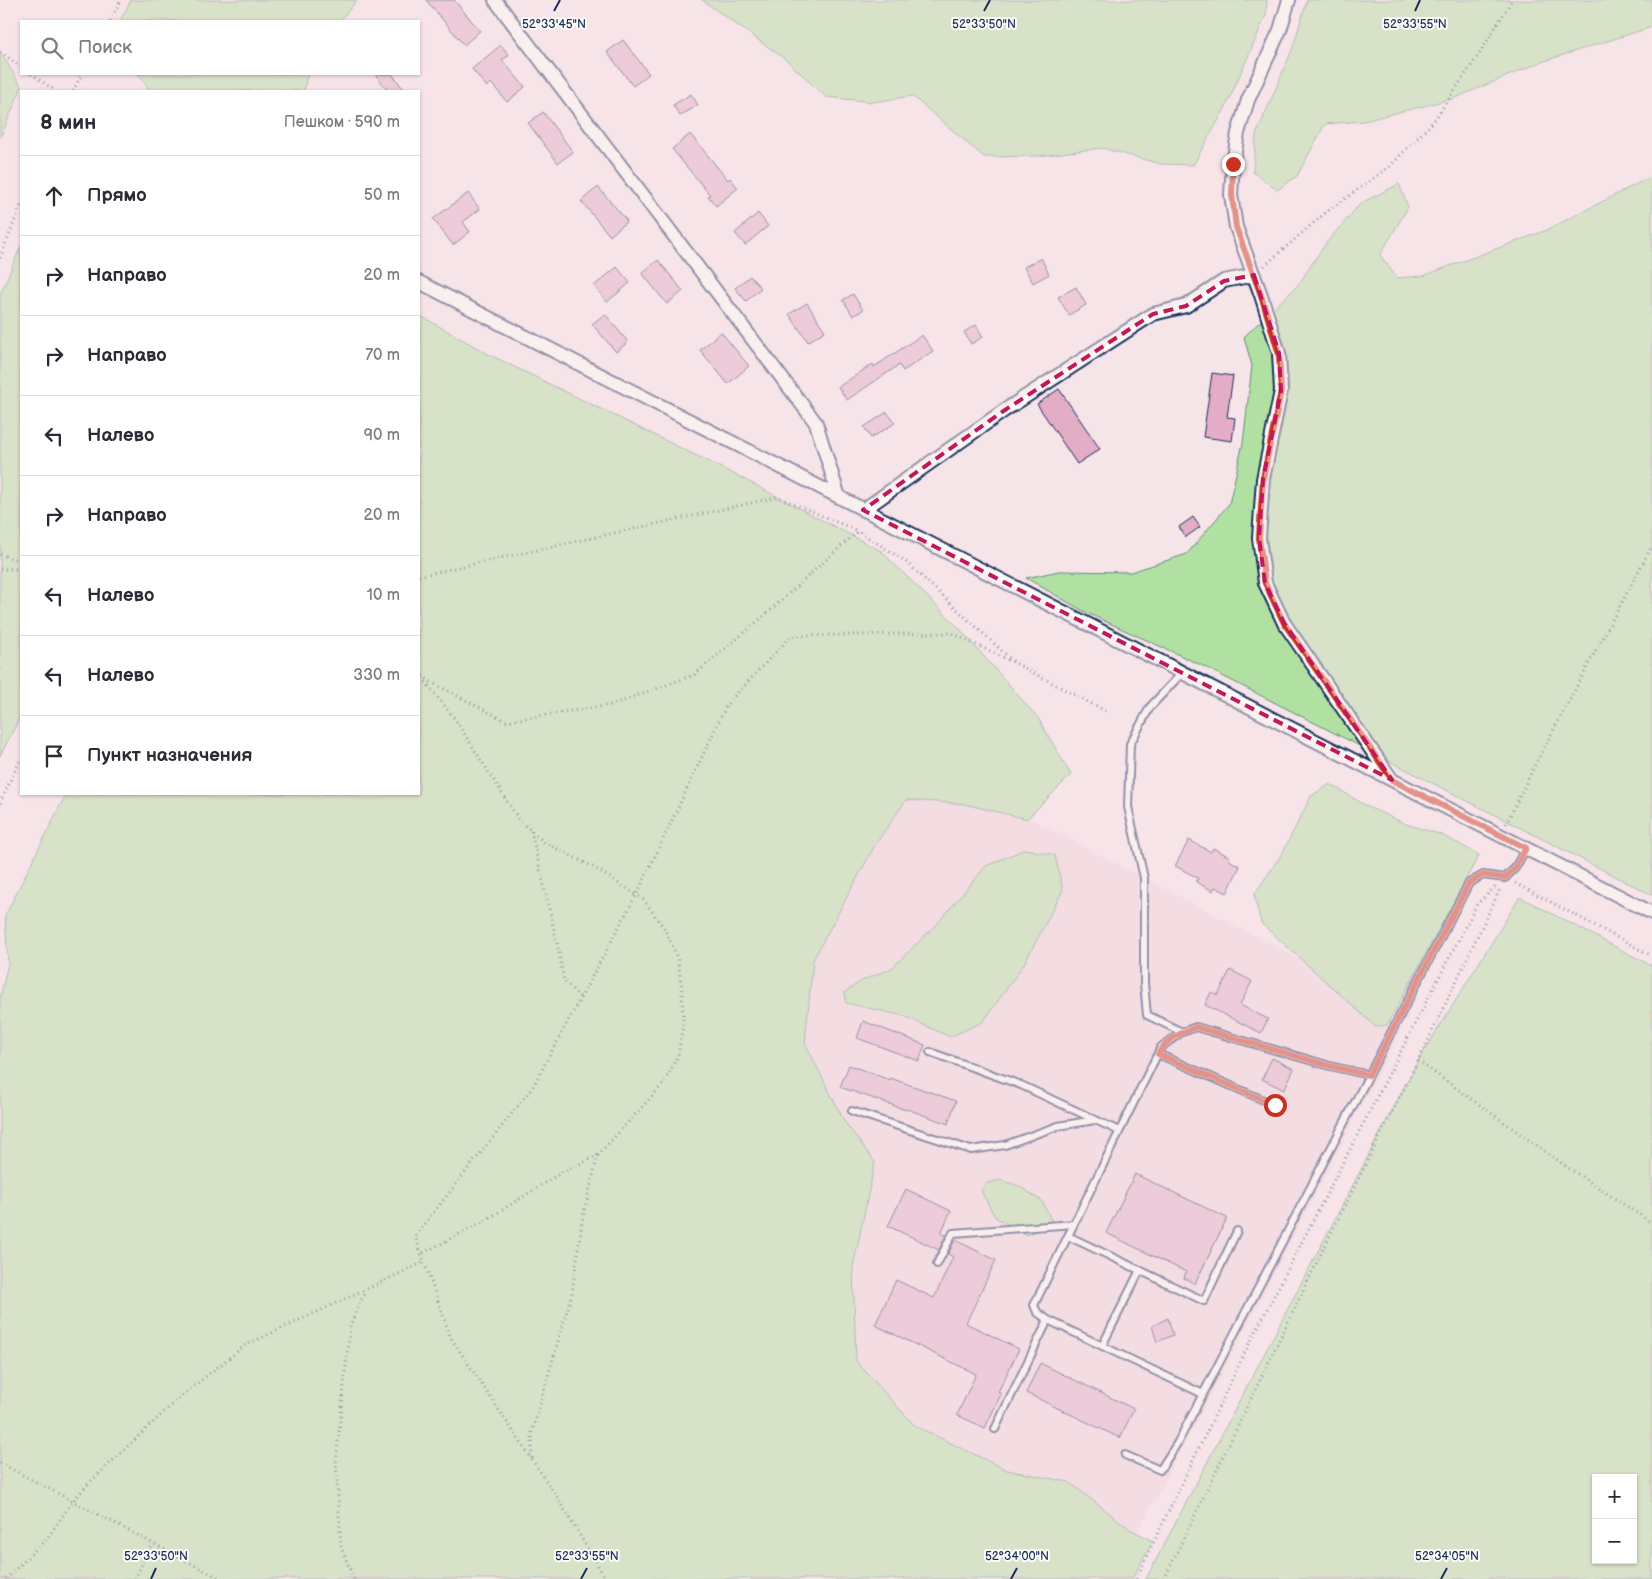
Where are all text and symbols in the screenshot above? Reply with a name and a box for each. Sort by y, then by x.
text: 52°33'45"N [522,17,586,32]
text: 52°33'50"N [952,17,1016,32]
text: 52°33'55"N [1383,17,1447,32]
search box [20,20,420,75]
icon: search [38,34,66,62]
text: Поиск [78,36,132,59]
text: 8 мин [40,110,96,135]
text: Пешком · 590 m [284,113,400,132]
route end [1222,153,1245,176]
icon: ahead [40,182,68,210]
text: Прямо [87,184,147,207]
text: 50 m [364,186,400,205]
icon: right [40,262,68,290]
text: Направо [87,264,167,287]
text: 20 m [364,266,400,285]
icon: right [40,342,68,370]
text: Направо [87,344,167,367]
text: 70 m [365,346,400,365]
icon: left [40,422,68,450]
text: Налево [87,424,154,447]
text: 90 m [364,426,400,445]
icon: right [40,502,68,530]
text: Направо [87,504,167,527]
text: 20 m [364,506,400,525]
icon: left [40,582,68,610]
text: Налево [87,584,154,607]
text: 10 m [367,586,400,605]
icon: left [40,662,68,690]
text: Налево [87,664,154,687]
text: 330 m [353,666,400,685]
icon: arrive [40,742,68,770]
text: Пункт назначения [87,744,252,767]
route start [1264,1094,1287,1117]
map controls [1592,1474,1637,1564]
button: + [1592,1474,1637,1519]
button: − [1592,1519,1637,1564]
text: 52°33'50"N [124,1549,188,1564]
text: 52°33'55"N [555,1549,619,1564]
text: 52°34'00"N [985,1549,1049,1564]
text: 52°34'05"N [1415,1549,1479,1564]

